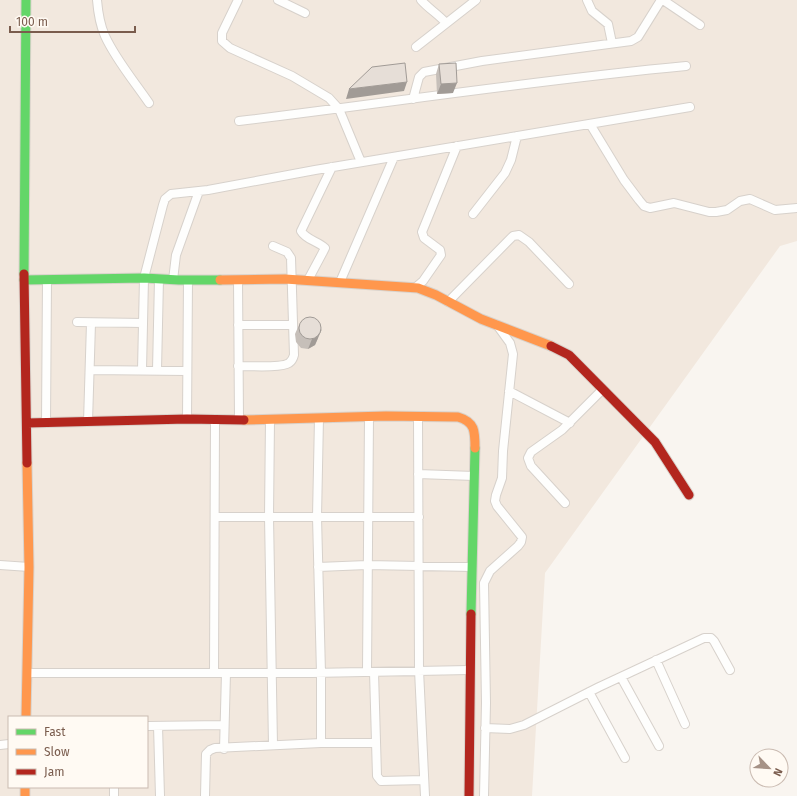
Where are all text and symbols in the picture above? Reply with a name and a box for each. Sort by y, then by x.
scale bar [10,8,135,34]
text: 100 m [16,15,48,29]
legend [8,716,148,788]
text: Fast [44,725,66,739]
text: Slow [44,745,70,759]
north arrow [749,748,789,788]
text: Jam [44,765,64,779]
text: N [770,766,785,778]

